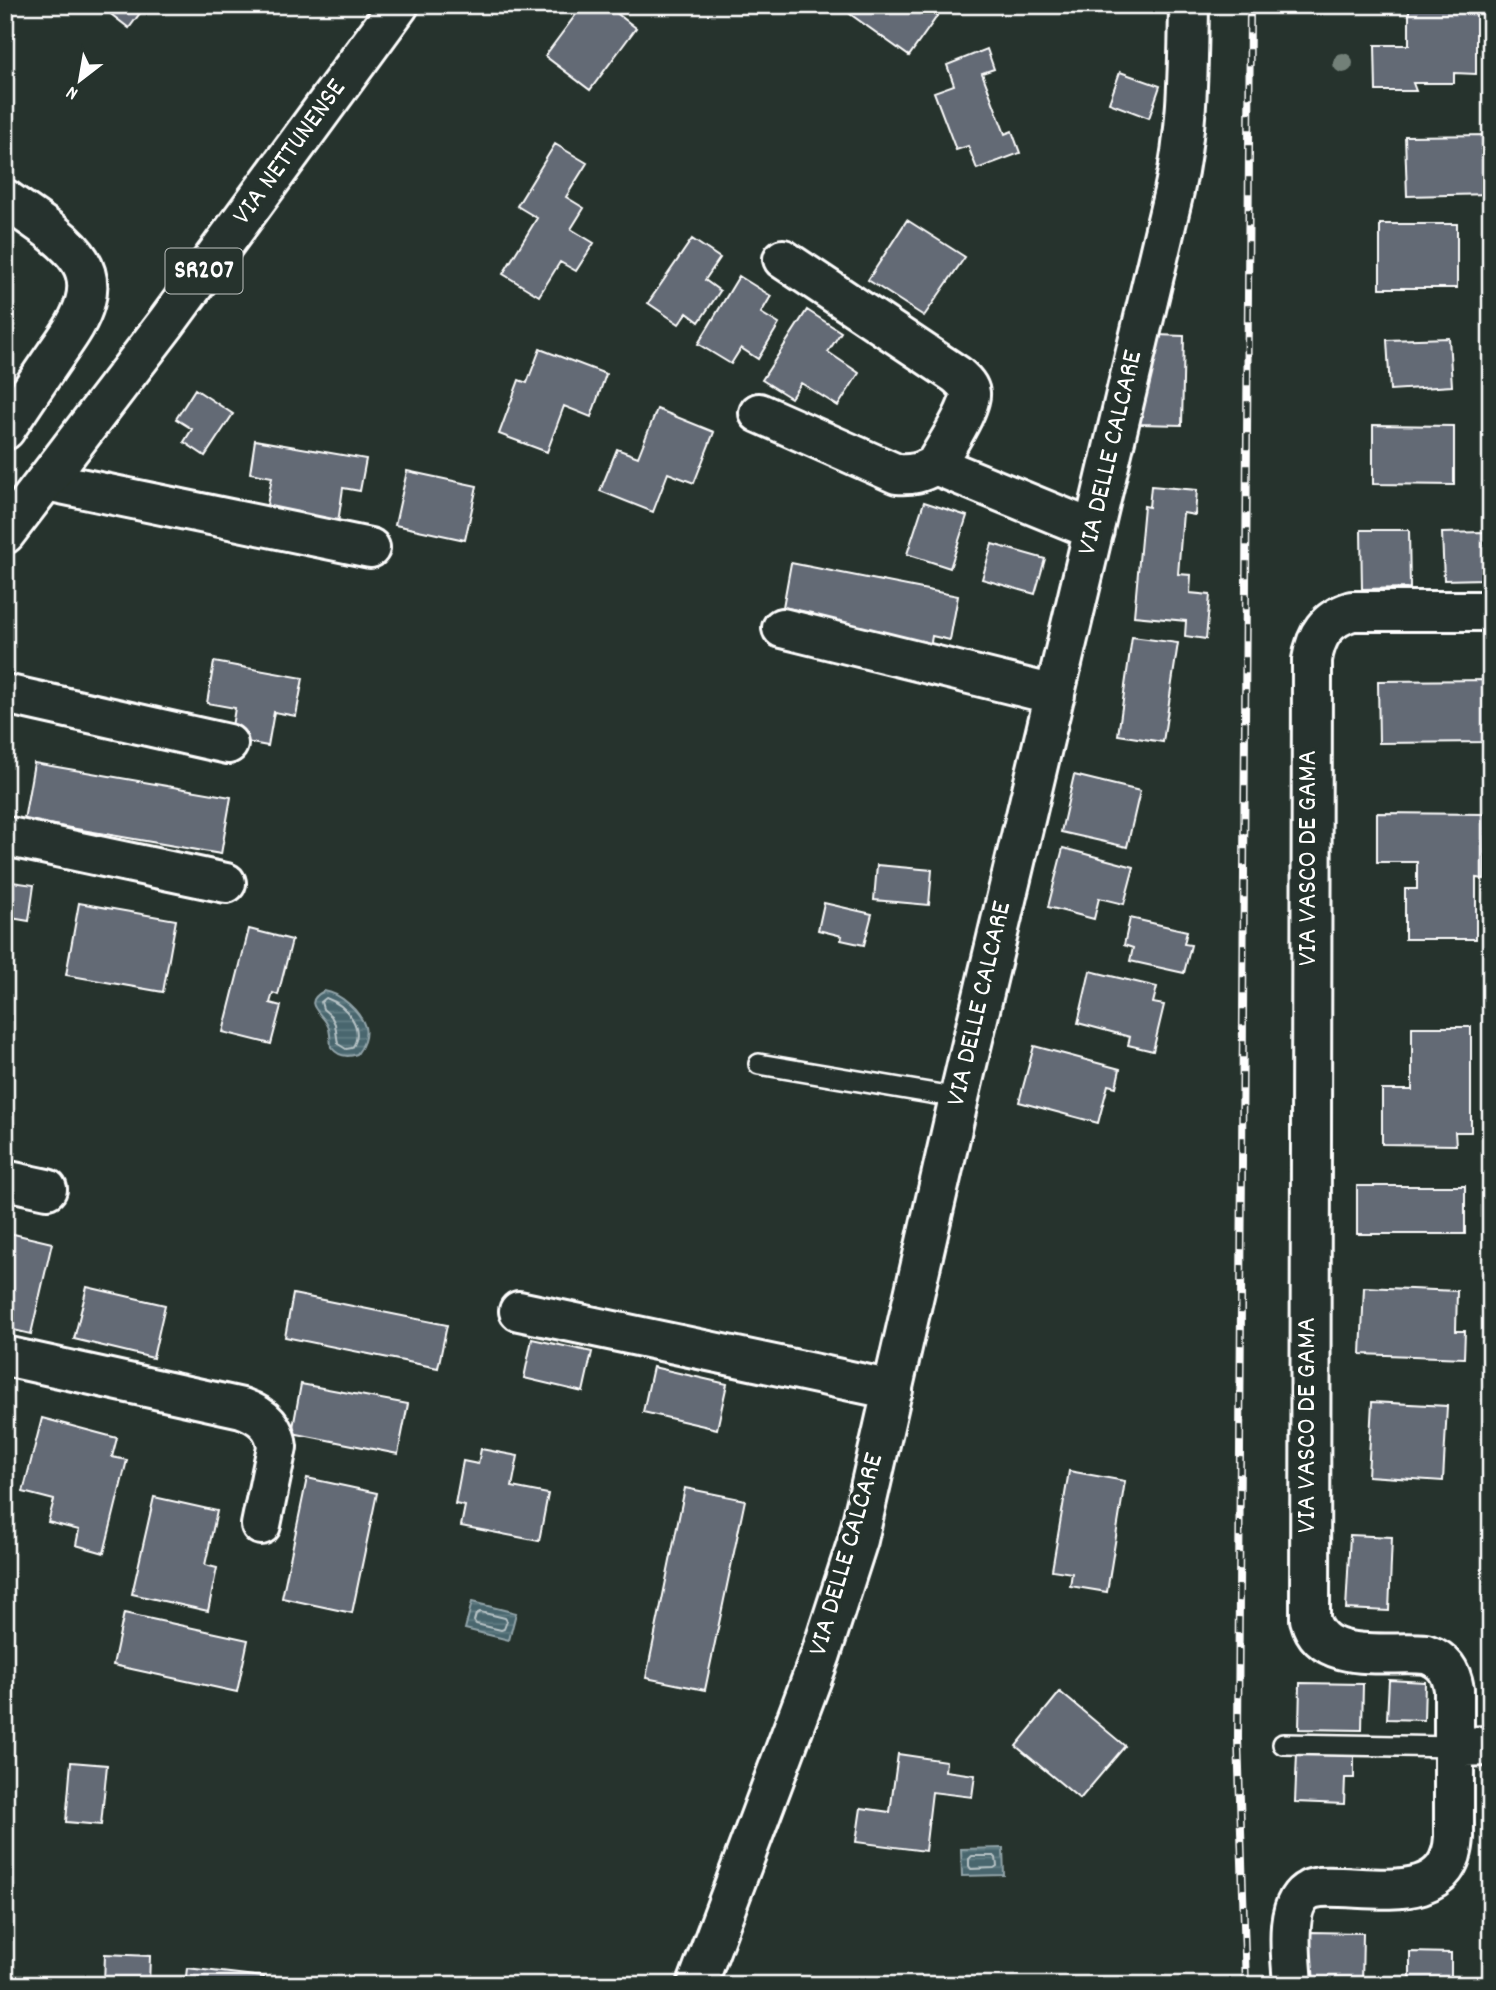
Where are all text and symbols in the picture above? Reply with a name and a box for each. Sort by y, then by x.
north arrow [46,46,116,116]
street label: VIA NETTUNENSE [224,72,358,234]
text: N [62,78,84,106]
road number: SR207 [166,248,242,294]
street label: VIA DELLE CALCARE [1069,346,1155,559]
street label: VIA VASCO DE GAMA [1290,750,1330,966]
street label: VIA DELLE CALCARE [938,897,1024,1110]
street label: VIA VASCO DE GAMA [1289,1317,1329,1533]
street label: VIA DELLE CALCARE [800,1449,896,1661]

